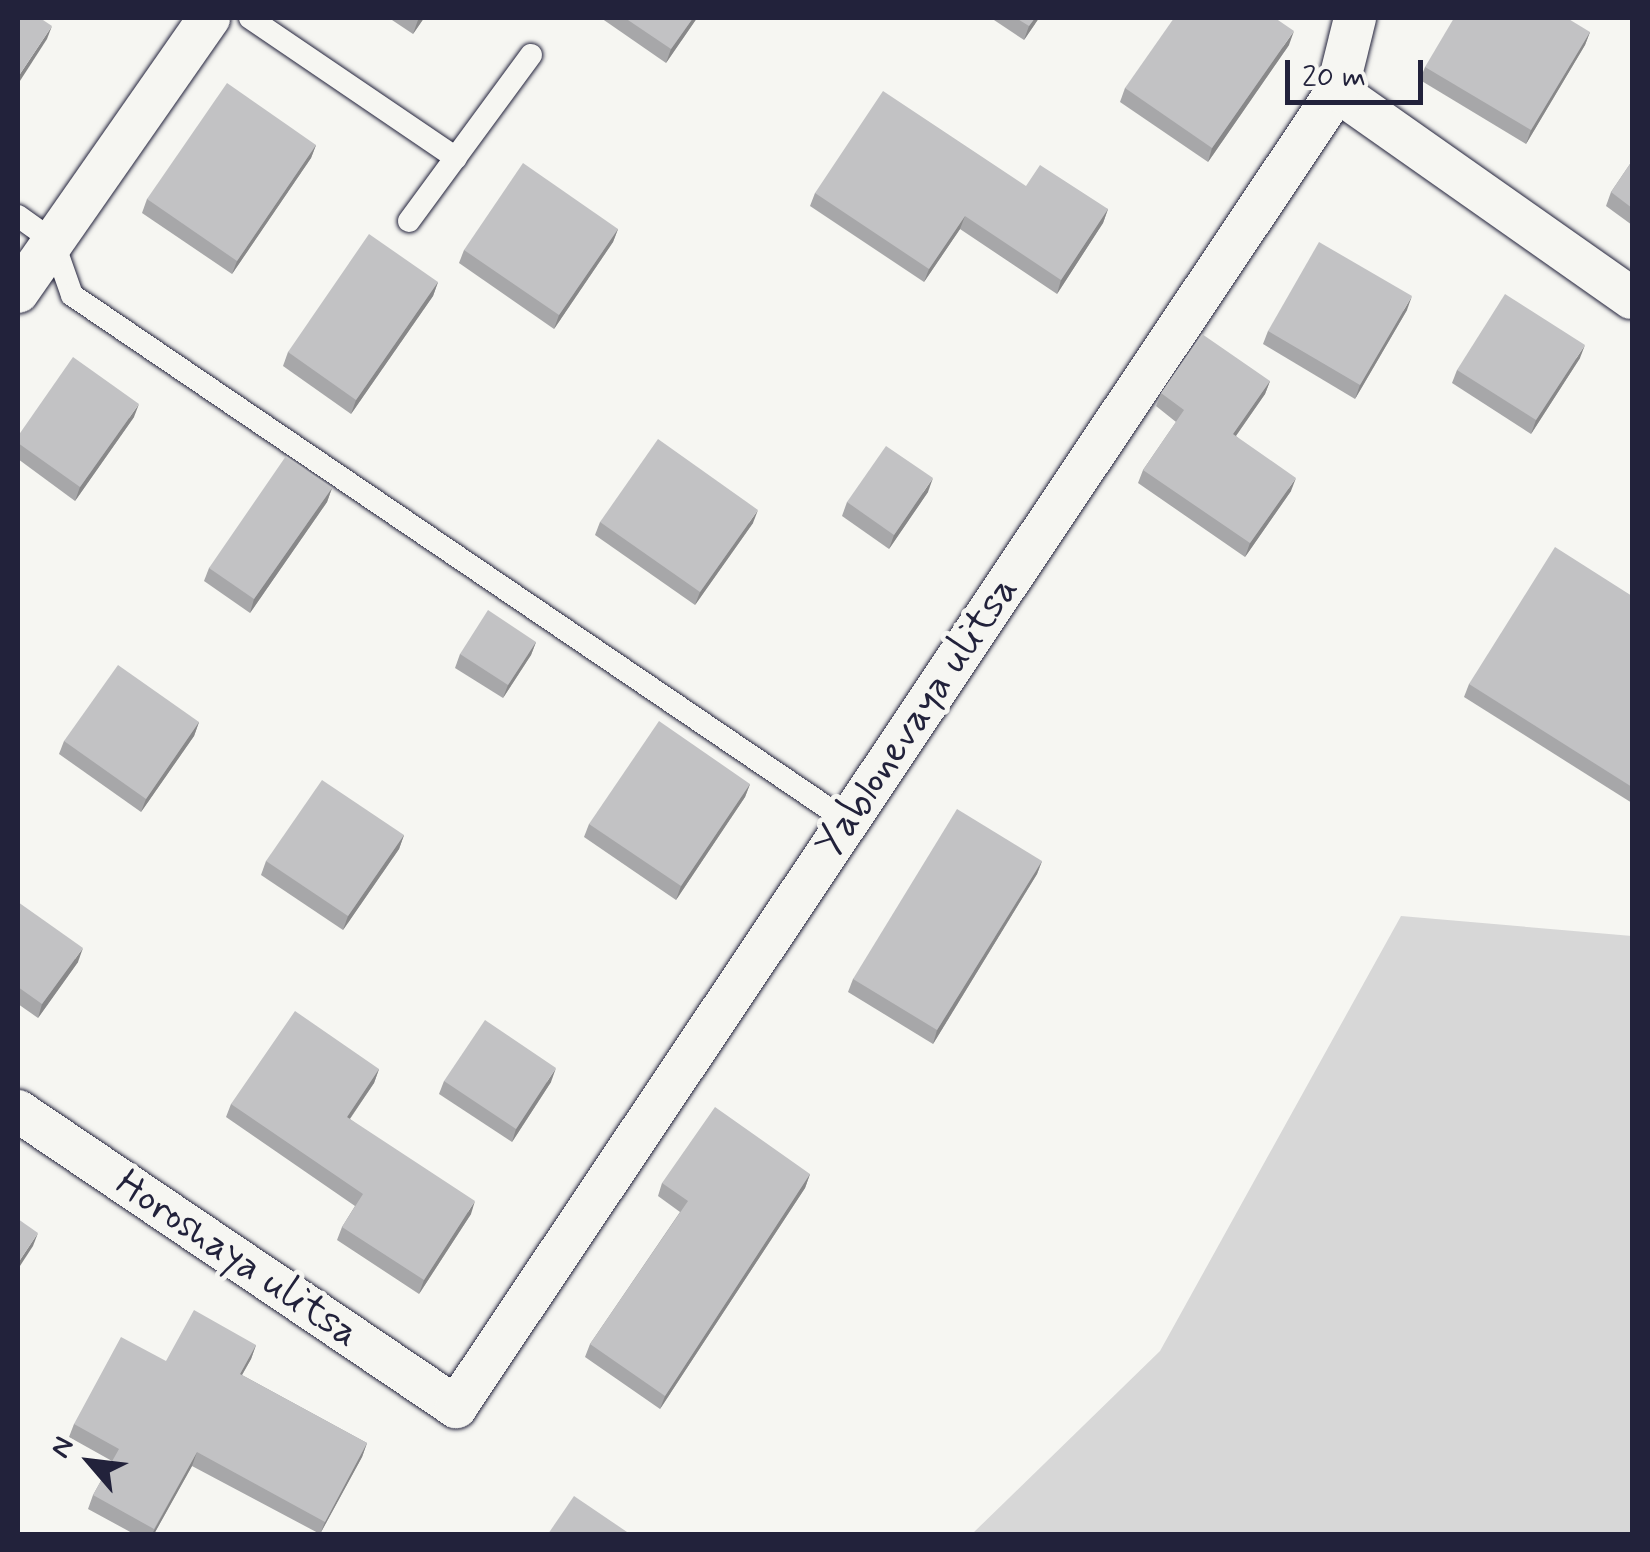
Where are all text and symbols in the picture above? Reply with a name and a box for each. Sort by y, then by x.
scale bar [1290,40,1428,102]
text: 20 m [1302,58,1366,97]
street label: Yablonevaya ulitsa [806,569,1028,865]
street label: Horoshaya ulitsa [108,1161,366,1357]
north arrow [40,1412,140,1512]
text: N [42,1431,84,1465]

